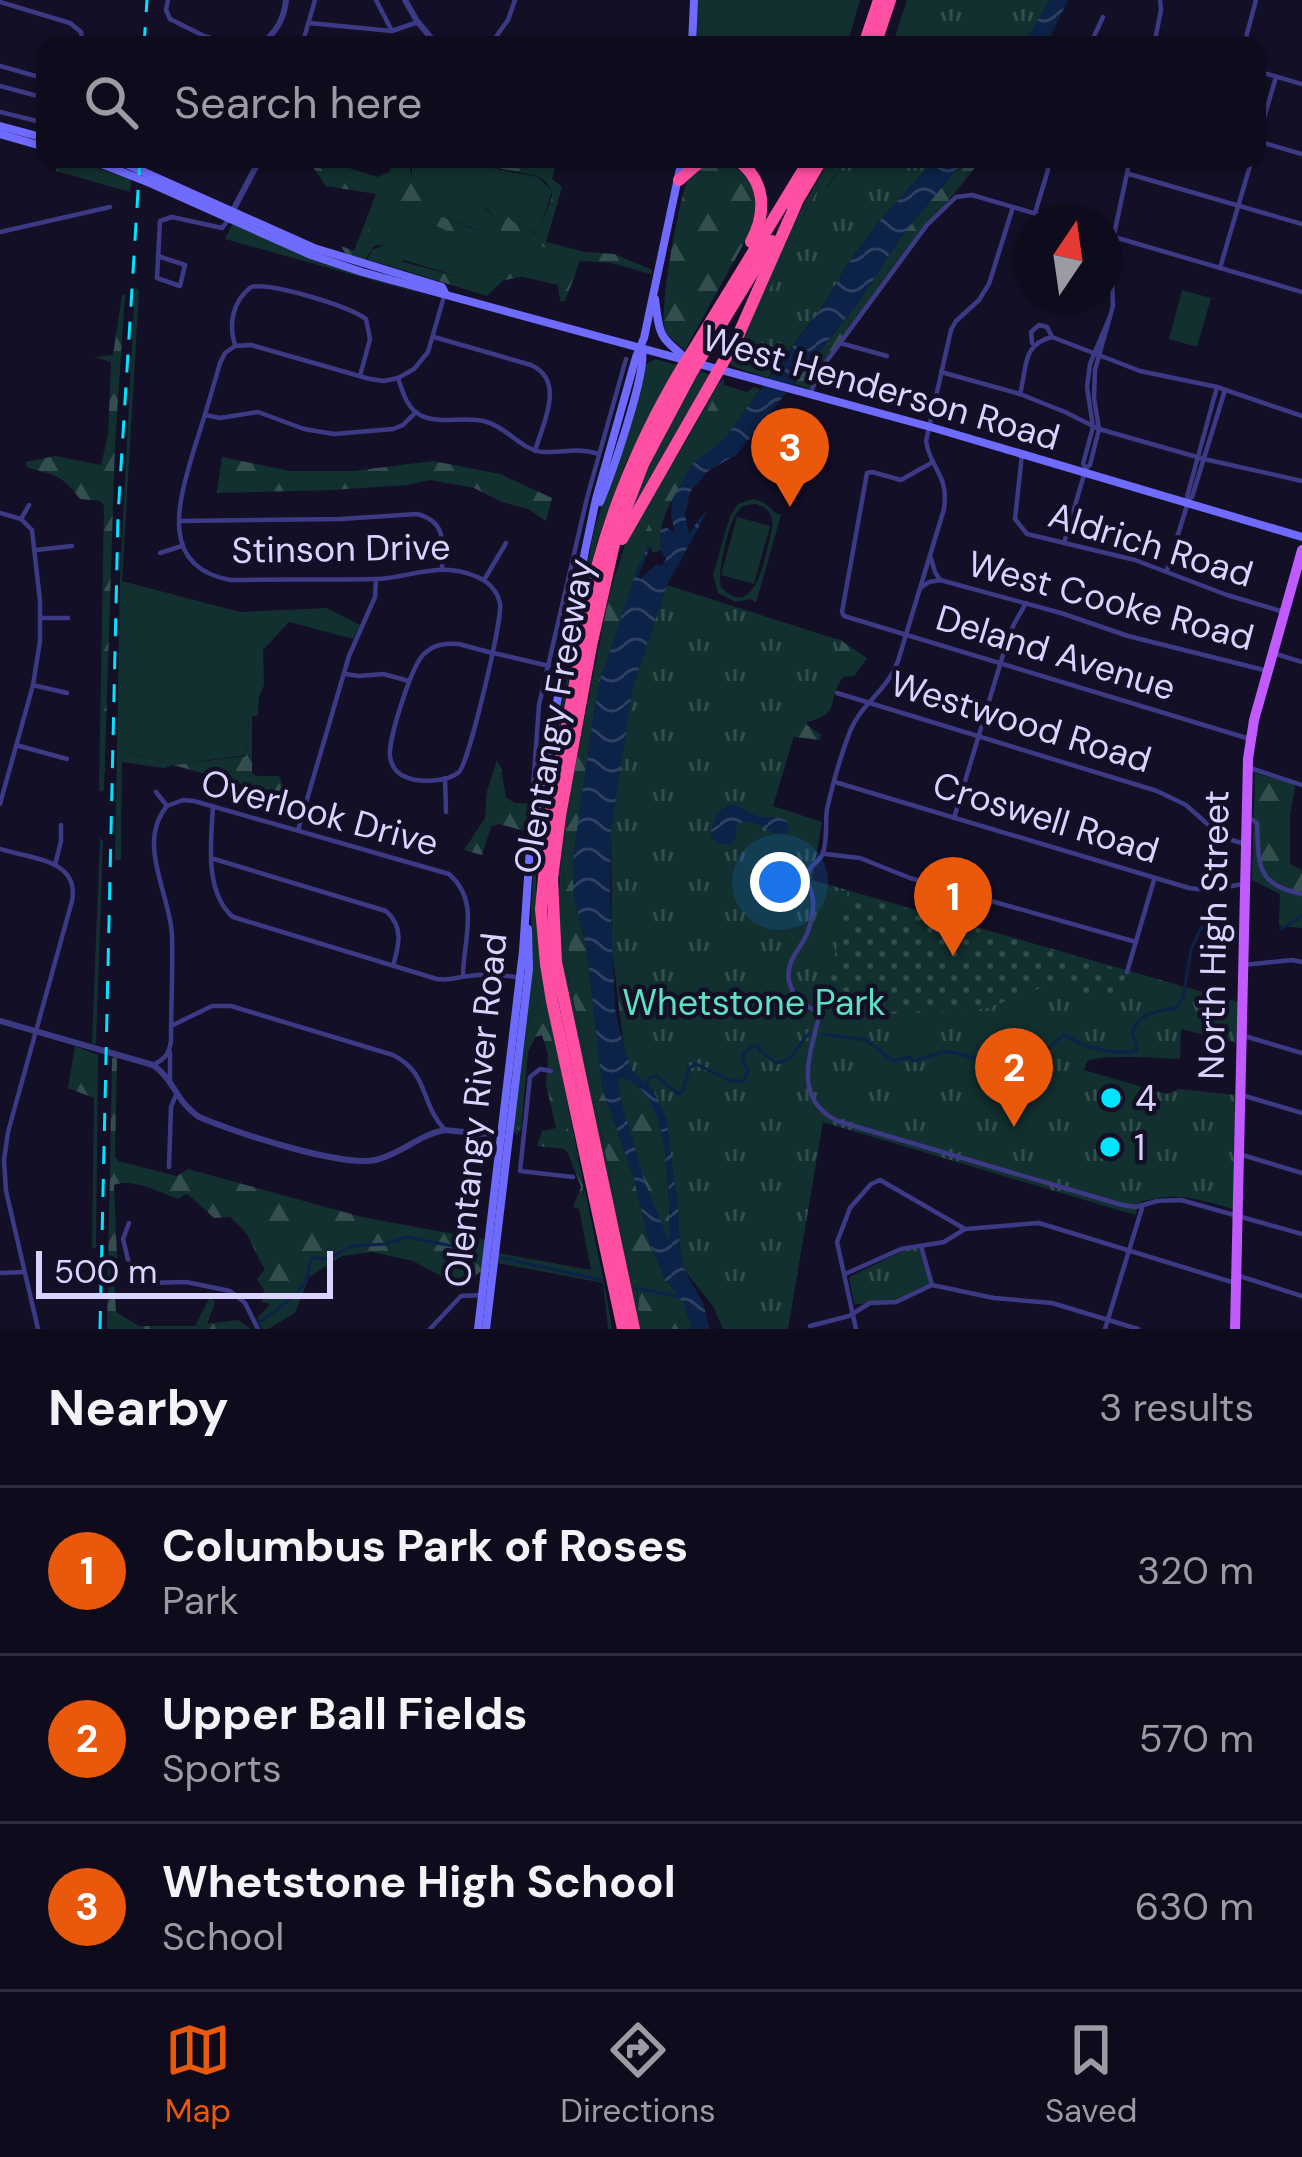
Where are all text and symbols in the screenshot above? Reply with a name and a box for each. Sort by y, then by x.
search box [36,36,1266,168]
icon: search [78,69,144,135]
text: Search here [174,73,422,132]
north arrow [1014,204,1122,312]
street label: West Henderson Road [697,314,1065,461]
pin: 3 [751,408,829,507]
street label: Aldrich Road [1043,491,1259,598]
street label: Stinson Drive [231,523,451,574]
street label: West Cooke Road [963,540,1259,661]
street label: Olentangy Freeway [503,555,604,877]
street label: Deland Avenue [930,594,1181,711]
street label: Westwood Road [885,659,1157,783]
street label: Overlook Drive [196,758,444,867]
street label: Croswell Road [927,761,1165,874]
street label: North High Street [1187,790,1240,1080]
your location [750,852,810,912]
pin: 1 [914,857,992,956]
street label: Olentangy River Road [434,930,517,1290]
park label: Whetstone Park [622,979,886,1026]
pin: 2 [975,1028,1053,1127]
place label: 4 [1135,1075,1157,1122]
marker: 4 [1098,1085,1124,1111]
place label: 1 [1134,1124,1145,1171]
marker: 1 [1097,1134,1123,1160]
scale bar [36,1245,333,1298]
text: 500 m [54,1250,157,1293]
text: Nearby [48,1374,229,1441]
text: 3 results [1099,1382,1254,1433]
text: Columbus Park of Roses [162,1516,688,1575]
text: 1 [80,1545,94,1596]
text: 320 m [1137,1545,1254,1596]
text: Park [162,1575,239,1626]
text: Upper Ball Fields [162,1684,527,1743]
text: 2 [76,1713,98,1764]
text: 570 m [1139,1713,1254,1764]
text: Sports [162,1743,281,1794]
text: Whetstone High School [162,1852,676,1911]
text: 3 [75,1881,99,1932]
text: 630 m [1135,1881,1254,1932]
text: School [162,1911,284,1962]
tab: Map [165,2017,231,2132]
tab: Directions [560,2017,716,2132]
tab: Saved [1045,2017,1137,2132]

